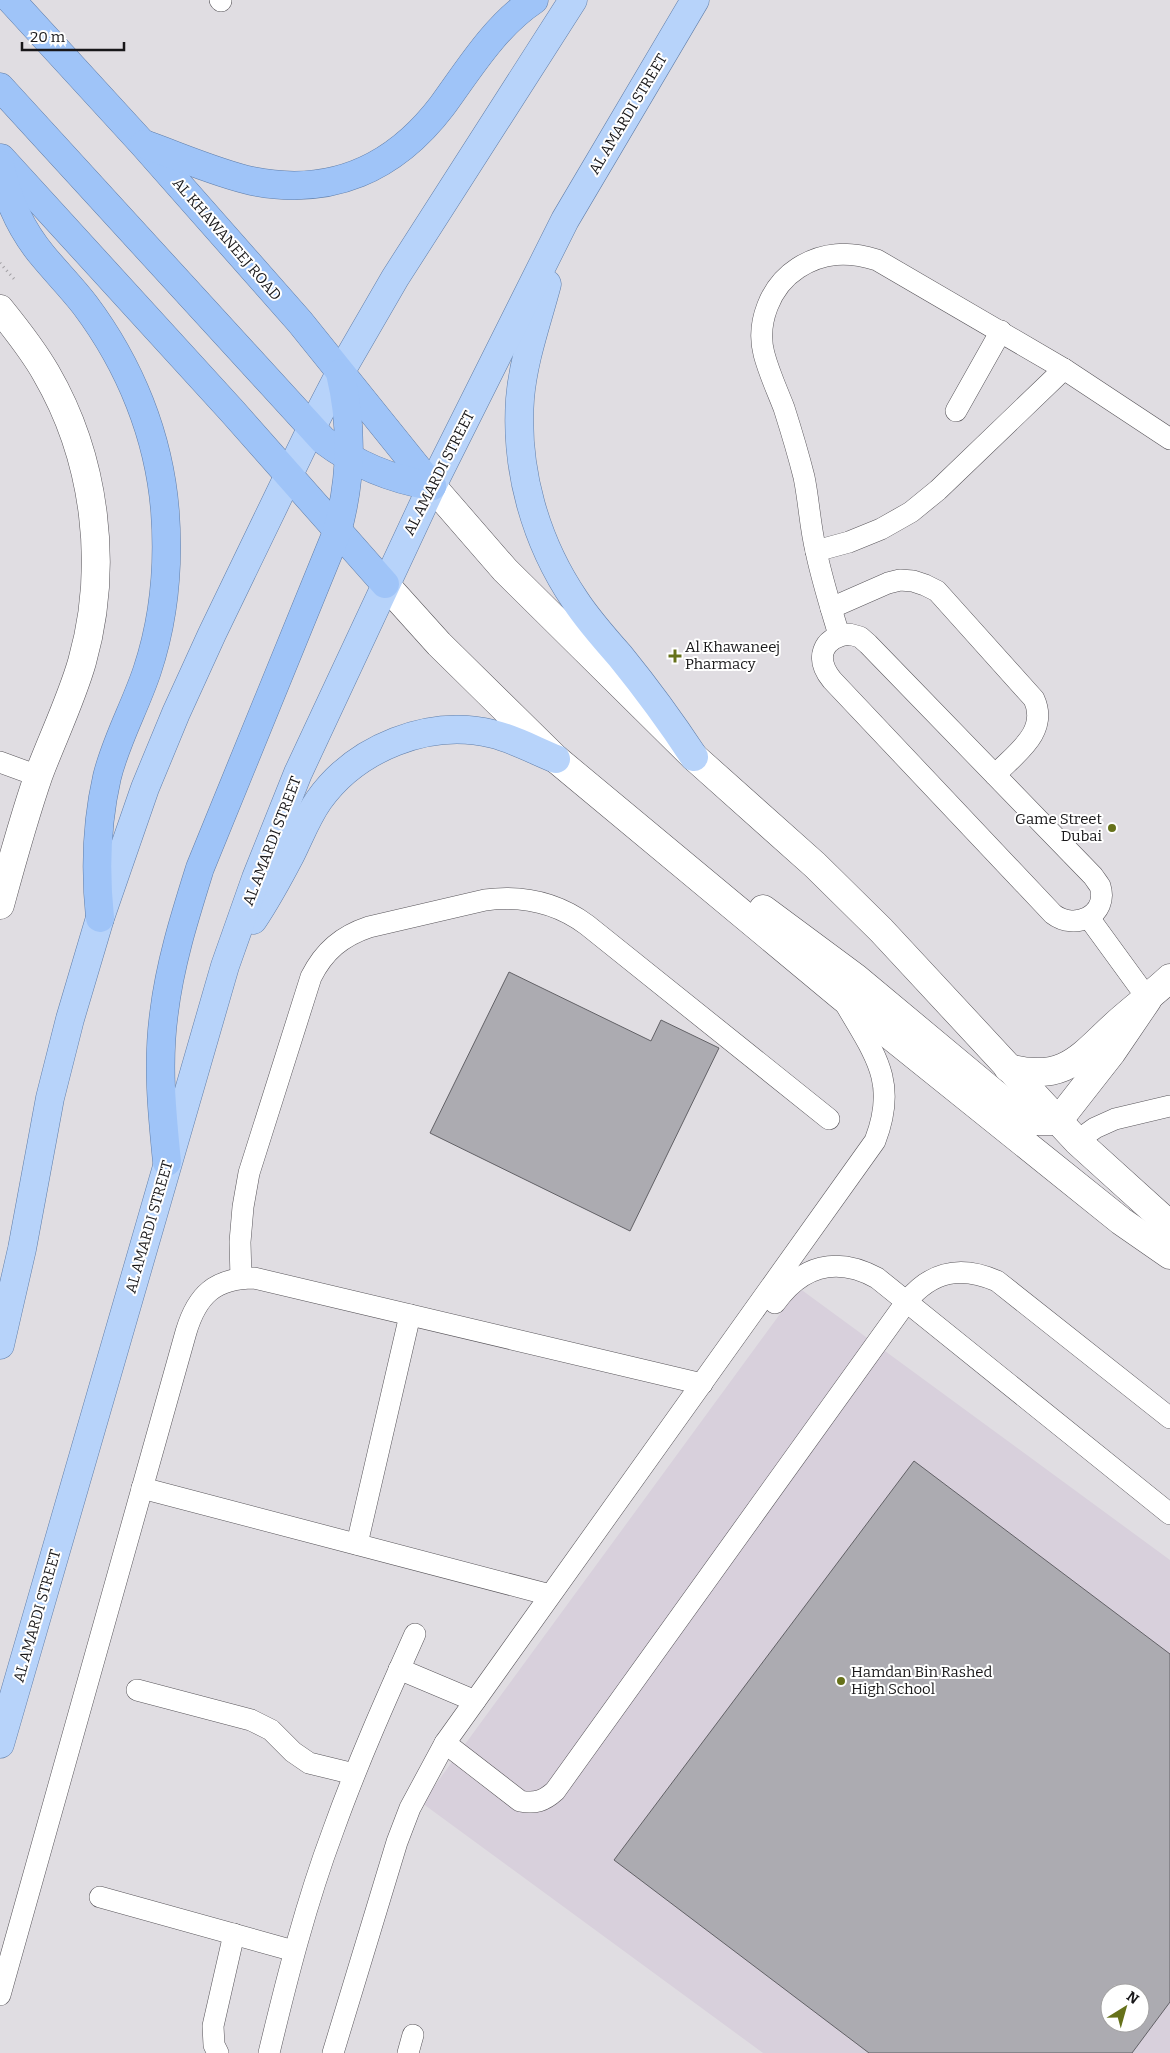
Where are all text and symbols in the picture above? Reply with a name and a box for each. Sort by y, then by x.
scale bar [22,20,125,52]
text: 20 m [30,28,66,46]
street label: AL AMARDI STREET [585,50,671,177]
street label: AL KHAWANEEJ ROAD [169,174,285,304]
street label: AL AMARDI STREET [400,408,478,538]
place label: Al Khawaneej Pharmacy [685,638,780,673]
marker: Al Khawaneej Pharmacy [669,650,681,662]
street label: AL AMARDI STREET [239,773,305,908]
place label: Game Street Dubai [1015,810,1103,845]
marker: Game Street Dubai [1106,822,1118,834]
street label: AL AMARDI STREET [121,1158,177,1295]
street label: AL AMARDI STREET [9,1547,65,1684]
place label: Hamdan Bin Rashed High School [851,1663,992,1698]
marker: Hamdan Bin Rashed High School [835,1675,847,1687]
north arrow [1100,1983,1150,2033]
text: N [1123,1988,1142,2008]

